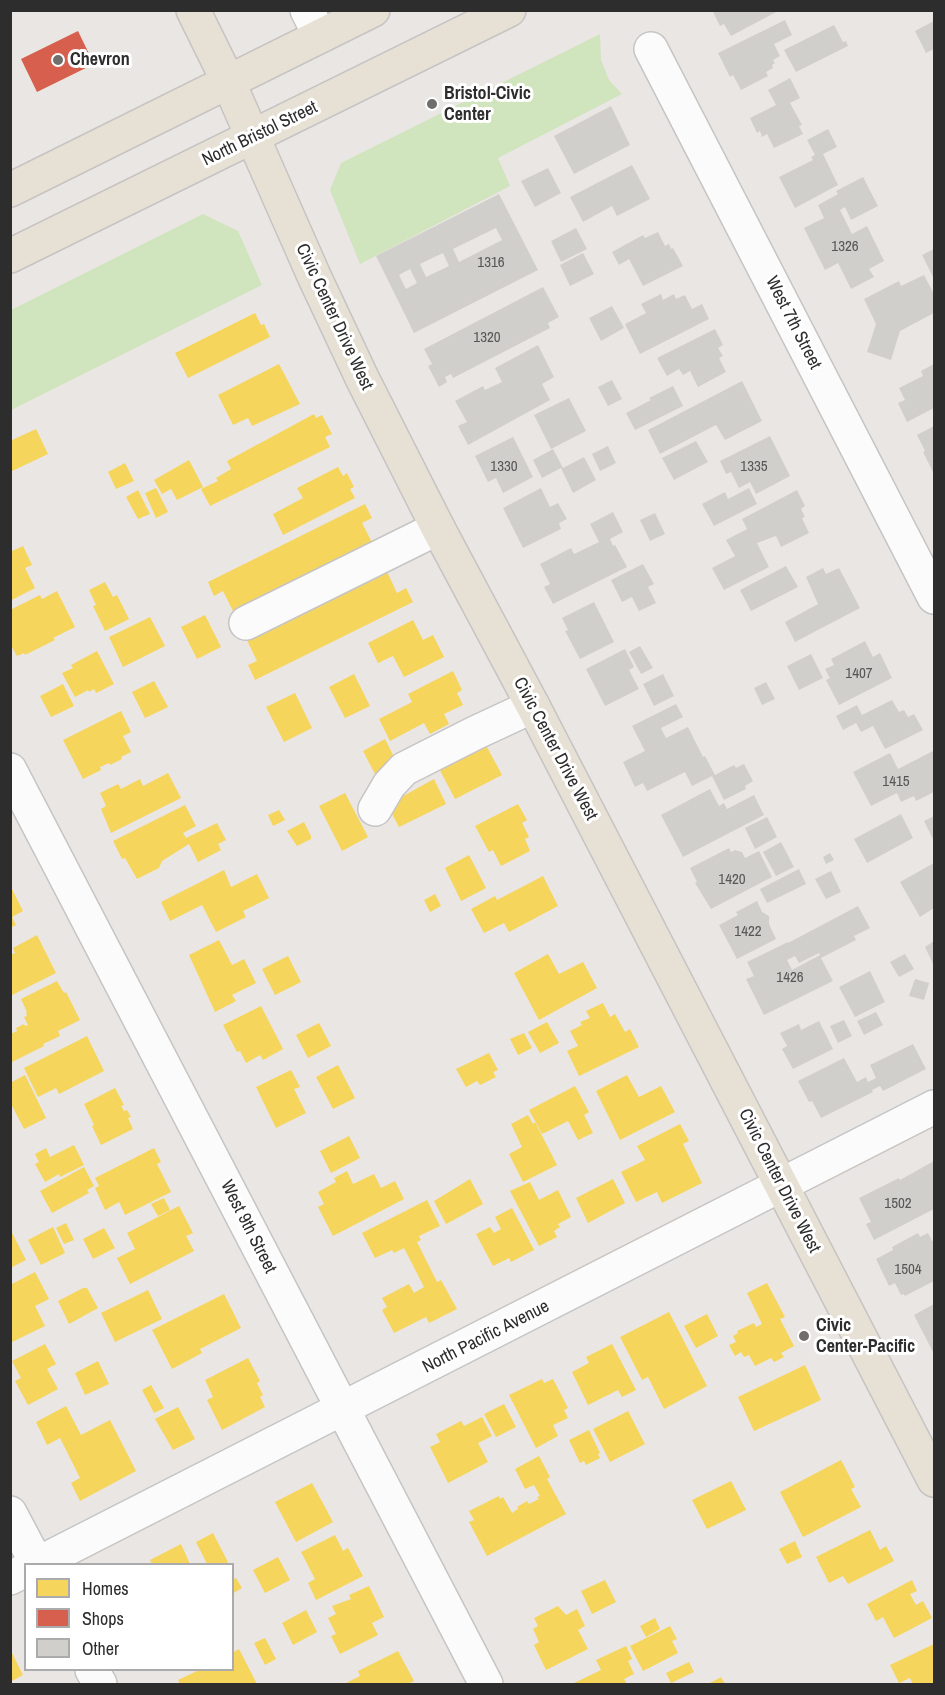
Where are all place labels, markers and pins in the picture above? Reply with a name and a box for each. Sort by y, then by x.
place label: Chevron [70,49,130,71]
marker: Chevron [51,53,65,67]
place label: Bristol-Civic Center [444,83,531,125]
marker: Bristol-Civic Center [425,97,439,111]
place label: Civic Center-Pacific [816,1315,915,1358]
marker: Civic Center-Pacific [797,1329,811,1343]

